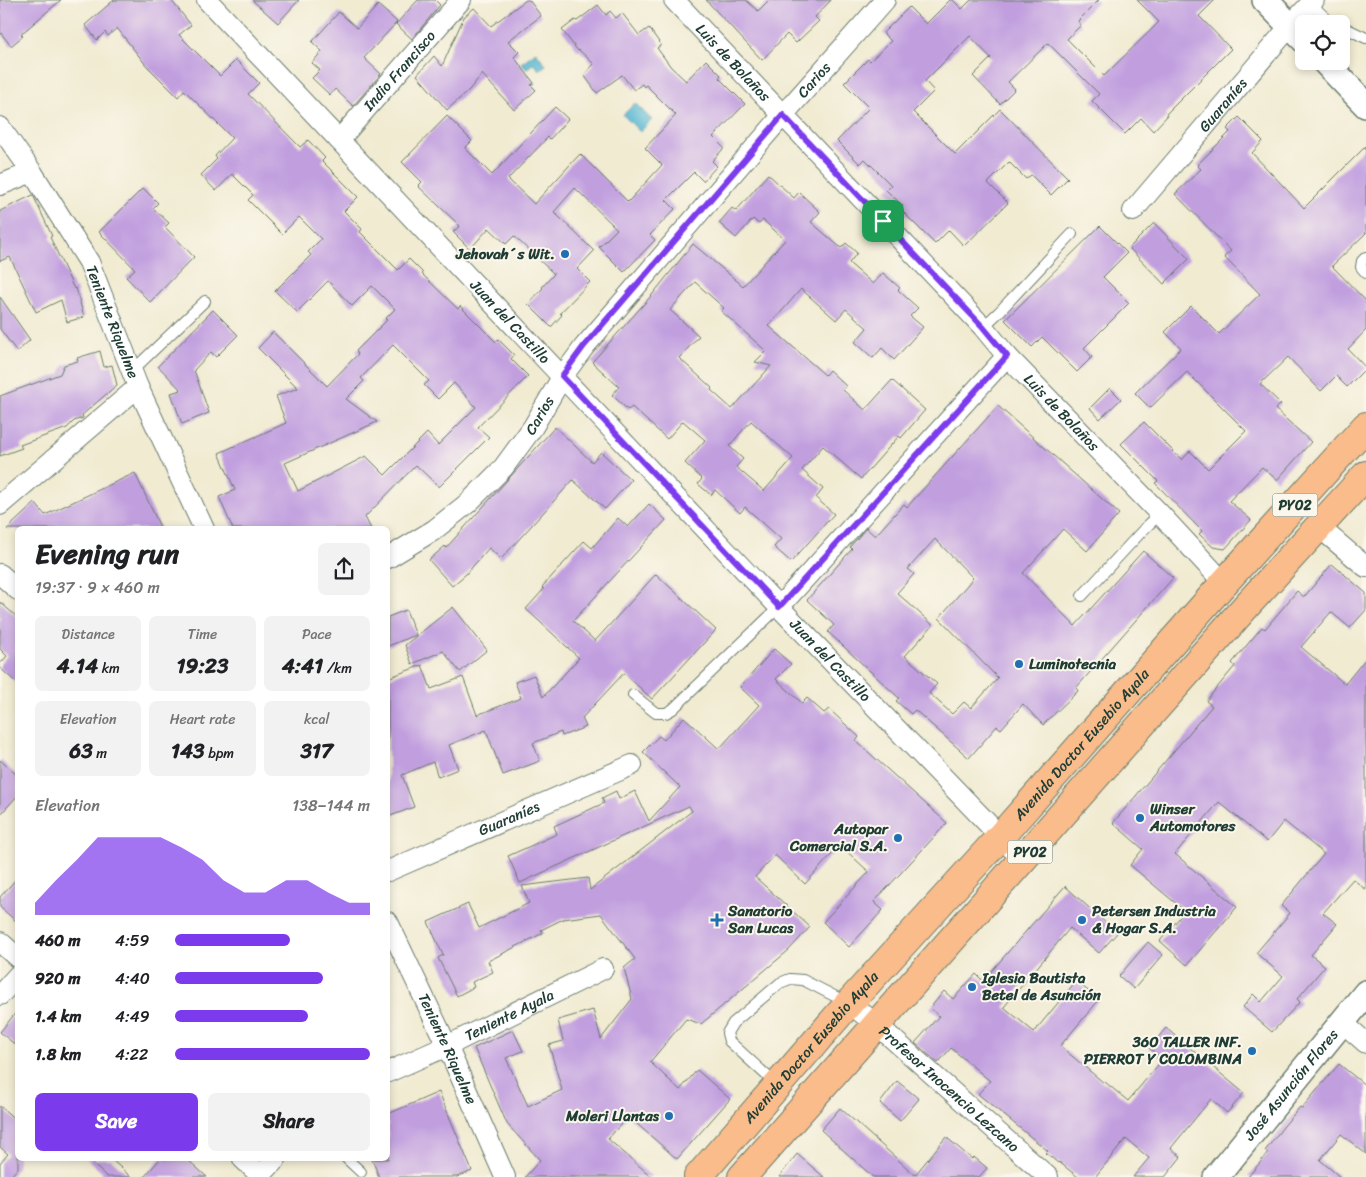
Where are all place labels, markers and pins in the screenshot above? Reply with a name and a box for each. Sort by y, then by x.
pin [862,200,904,242]
place label: Jehovah´s Wit. [455,241,555,267]
marker: Jehovah´s Wit. [559,248,571,260]
place label: Luminotecnia [1029,651,1117,677]
marker: Luminotecnia [1013,658,1025,670]
place label: Winser Automotores [1149,796,1237,839]
marker: Winser Automotores [1134,812,1146,824]
place label: Autopar Comercial S.A. [789,816,890,859]
marker: Autopar Comercial S.A. [892,832,904,844]
place label: Sanatorio San Lucas [727,898,794,941]
place label: Petersen Industria & Hogar S.A. [1092,898,1216,941]
marker: Sanatorio San Lucas [710,913,724,927]
marker: Petersen Industria & Hogar S.A. [1076,914,1088,926]
place label: Iglesia Bautista Betel de Asunción [981,965,1102,1008]
marker: Iglesia Bautista Betel de Asunción [966,981,978,993]
place label: 360 TALLER INF. PIERROT Y COLOMBINA [1084,1029,1242,1072]
marker: 360 TALLER INF. PIERROT Y COLOMBINA [1246,1045,1258,1057]
place label: Moleri Llantas [565,1103,660,1129]
marker: Moleri Llantas [663,1110,675,1122]

